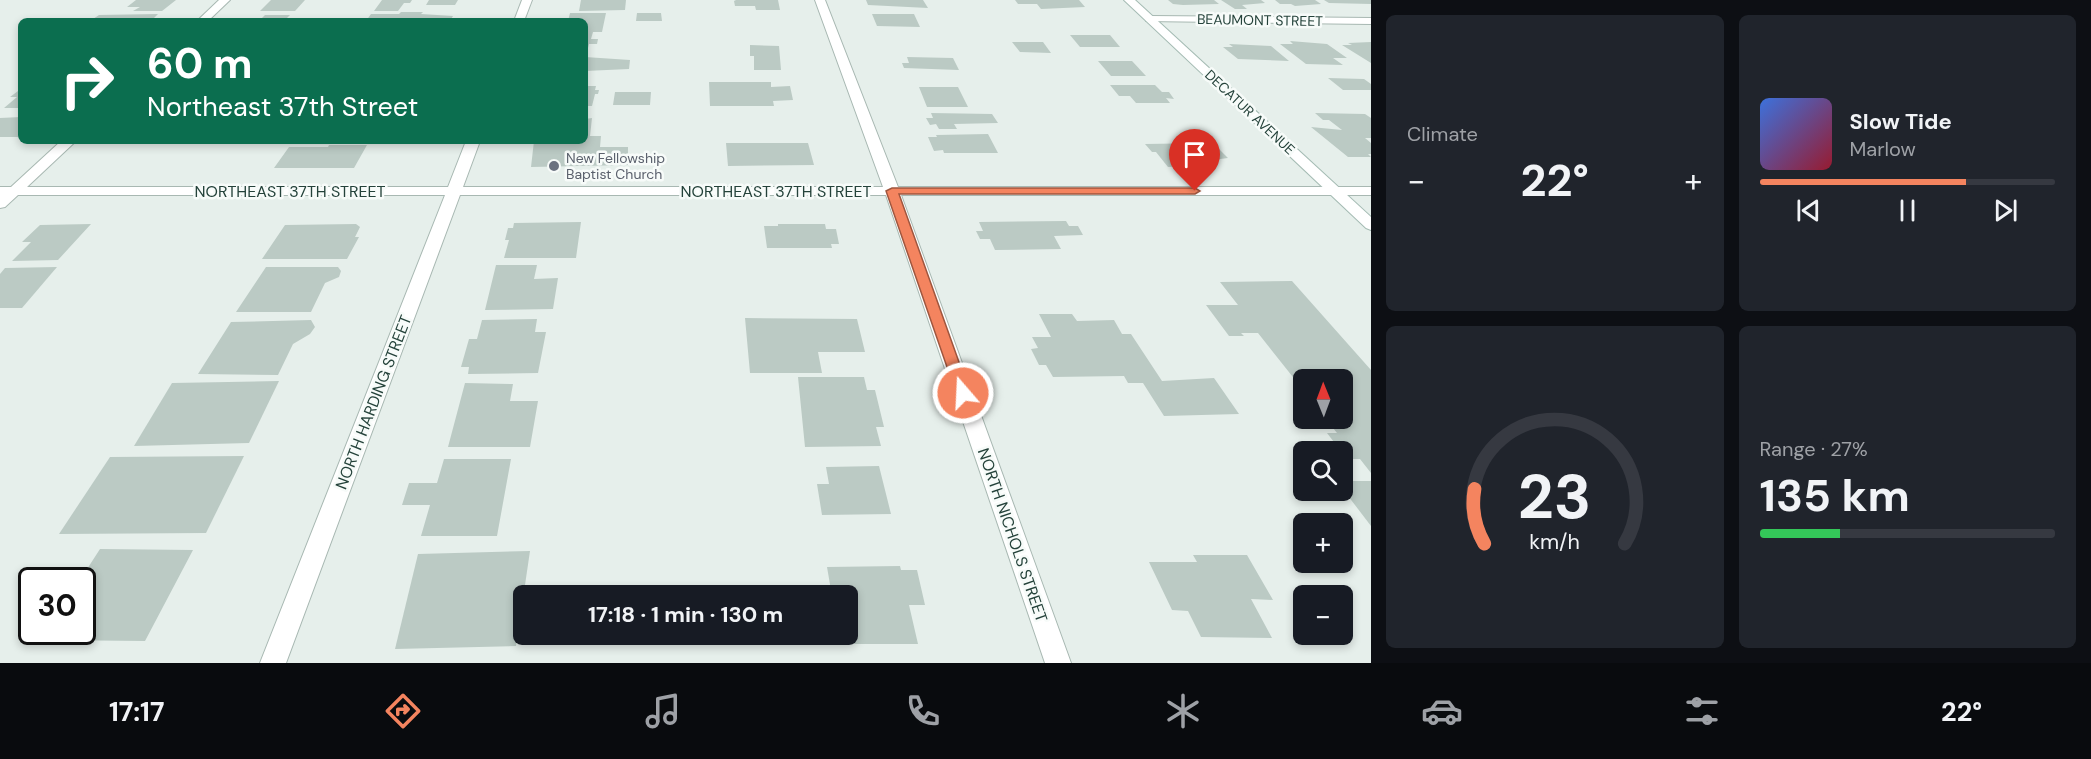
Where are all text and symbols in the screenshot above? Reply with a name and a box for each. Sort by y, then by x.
street label: BEAUMONT STREET [1197,10,1323,30]
text: 60 m [147,36,253,91]
icon: right [48,42,126,120]
street label: DECATUR AVENUE [1201,66,1299,158]
text: Northeast 37th Street [147,89,418,124]
text: Slow Tide [1850,107,1952,136]
text: Climate [1407,121,1478,147]
pin [1169,129,1220,191]
text: Marlow [1850,136,1916,162]
icon: arrive [1178,138,1211,171]
place label: New Fellowship Baptist Church [566,149,665,183]
text: 22° [1521,151,1589,210]
marker: New Fellowship Baptist Church [547,159,561,173]
text: − [1407,159,1425,202]
text: + [1684,159,1702,202]
street label: NORTHEAST 37TH STREET [194,181,386,202]
street label: NORTHEAST 37TH STREET [680,181,872,202]
icon: previous [1792,194,1825,227]
icon: pause [1891,194,1924,227]
icon: next [1989,194,2022,227]
street label: NORTH HARDING STREET [331,312,416,492]
position arrow [931,361,995,425]
north arrow [1293,369,1353,429]
map controls [1293,369,1353,645]
text: Range · 27% [1760,436,1868,462]
button: search [1293,441,1353,501]
street label: NORTH NICHOLS STREET [973,445,1052,625]
text: 23 [1518,456,1592,537]
text: 135 km [1760,466,1910,525]
button: + [1293,513,1353,573]
text: km/h [1529,528,1580,556]
speed limit sign: 30 [18,567,96,645]
button: − [1293,585,1353,645]
text: 17:18 · 1 min · 130 m [588,600,783,629]
icon: directions [382,690,424,732]
icon: music [642,690,684,732]
icon: phone [902,690,944,732]
icon: climate [1162,690,1204,732]
icon: car [1421,690,1463,732]
icon: filters [1681,690,1723,732]
text: 17:17 [109,694,164,729]
text: 22° [1941,694,1982,729]

